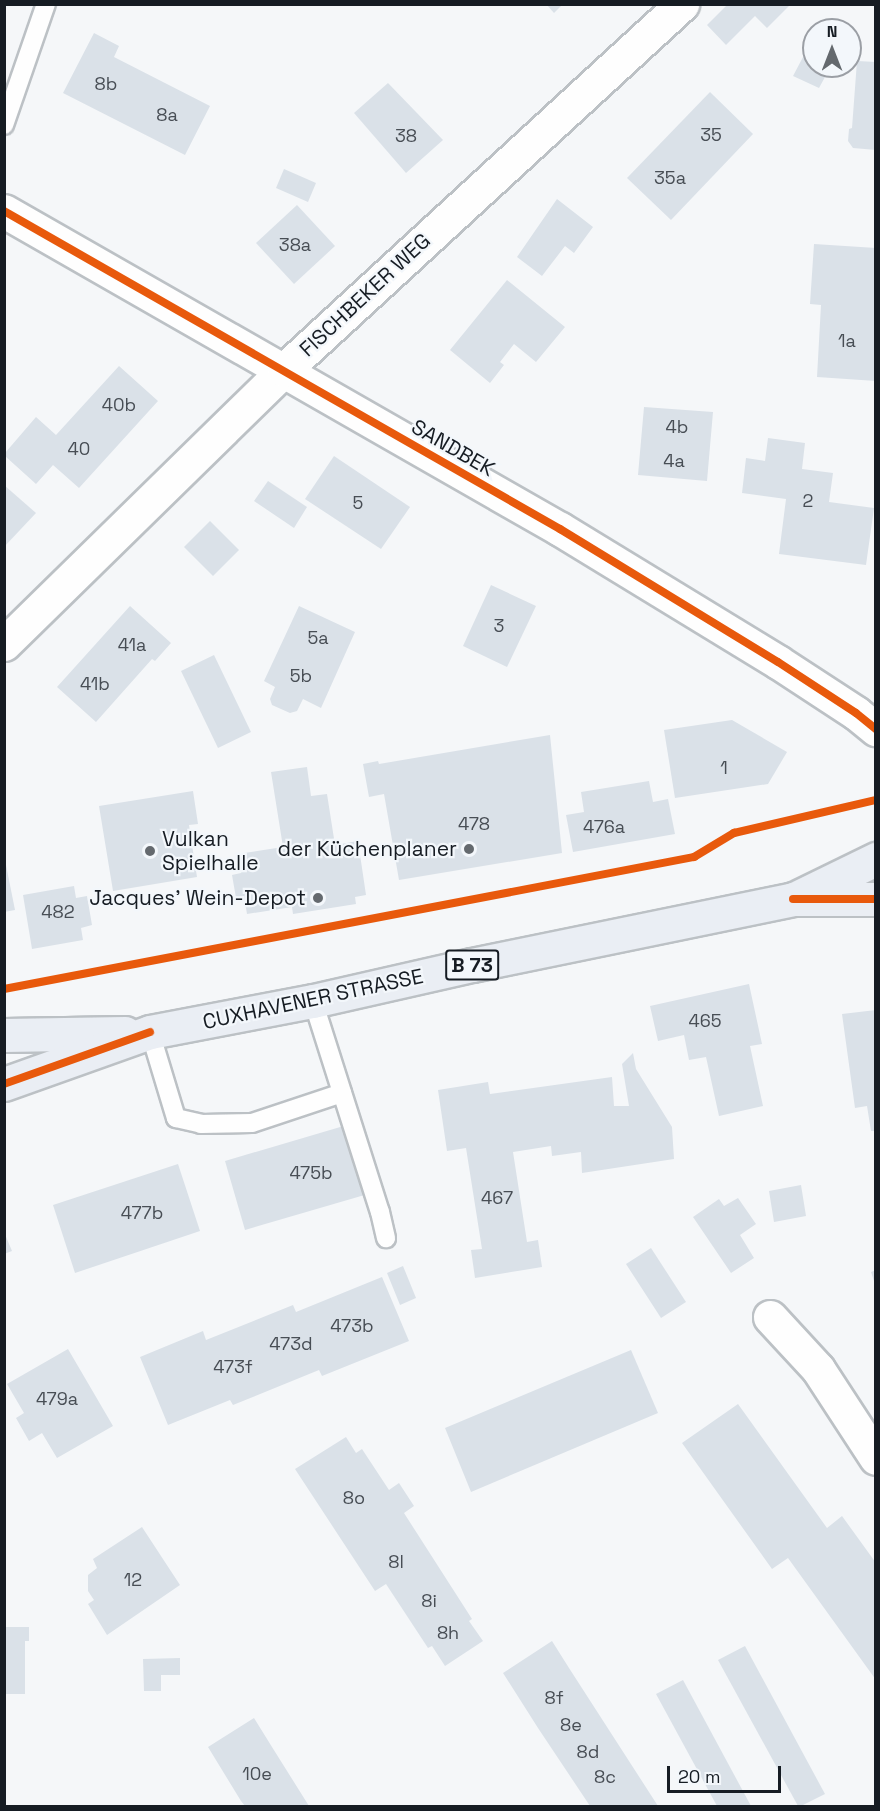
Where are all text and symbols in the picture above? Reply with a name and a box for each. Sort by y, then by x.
north arrow [802,18,862,78]
text: N [827,21,837,42]
house number: 8b [95,73,117,95]
house number: 8a [156,104,178,126]
house number: 35 [700,124,722,146]
house number: 38 [395,125,417,147]
house number: 35a [654,167,686,189]
street label: FISCHBEKER WEG [294,228,436,362]
house number: 38a [279,234,311,256]
house number: 1a [838,330,856,352]
house number: 40b [102,394,136,416]
street label: SANDBEK [407,414,499,482]
house number: 4b [666,416,688,438]
house number: 40 [68,438,90,460]
house number: 4a [663,450,685,472]
house number: 2 [803,490,813,512]
house number: 5 [353,492,363,514]
house number: 3 [494,615,504,637]
house number: 5a [307,627,329,649]
house number: 41a [118,634,146,656]
house number: 5b [290,665,312,687]
house number: 41b [80,673,110,695]
house number: 1 [720,757,728,779]
house number: 478 [458,813,490,835]
house number: 476a [583,816,625,838]
place label: Vulkan Spielhalle [162,826,259,876]
place label: der Küchenplaner [278,836,457,862]
marker: der Küchenplaner [462,842,476,856]
marker: Vulkan Spielhalle [143,844,157,858]
place label: Jacques’ Wein-Depot [89,885,306,911]
marker: Jacques’ Wein-Depot [311,891,325,905]
house number: 482 [41,901,75,923]
road number: B 73 [445,948,499,982]
street label: CUXHAVENER STRASSE [201,963,425,1035]
house number: 465 [688,1010,722,1032]
house number: 475b [289,1162,333,1184]
house number: 467 [481,1187,513,1209]
house number: 477b [121,1202,163,1224]
house number: 473b [330,1315,374,1337]
house number: 473d [269,1333,313,1355]
house number: 473f [213,1356,253,1378]
house number: 479a [36,1388,78,1410]
house number: 8o [343,1487,365,1509]
house number: 8l [388,1551,404,1573]
house number: 12 [124,1569,142,1591]
house number: 8i [421,1590,437,1612]
house number: 8h [437,1622,459,1644]
house number: 8f [544,1687,564,1709]
house number: 8e [560,1714,582,1736]
house number: 8d [577,1741,599,1763]
scale bar [670,1754,784,1792]
house number: 10e [242,1763,272,1785]
text: 20 m [678,1765,721,1788]
house number: 8c [594,1766,616,1788]

